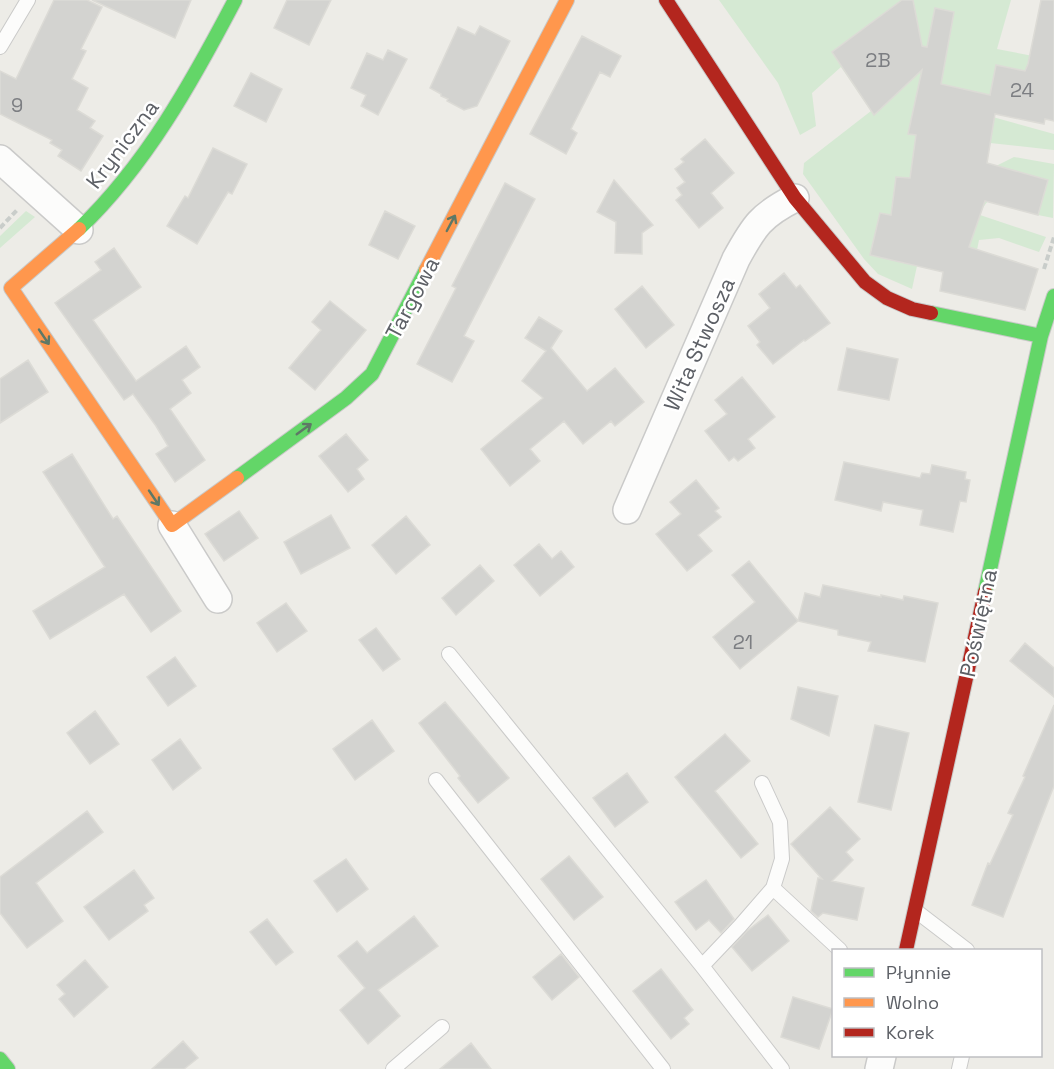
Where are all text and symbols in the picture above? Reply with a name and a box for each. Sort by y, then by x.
house number: 2B [865,47,891,73]
house number: 24 [1010,77,1034,103]
house number: 9 [11,92,23,118]
street label: Kryniczna [79,94,165,194]
one-way arrow [445,215,457,232]
street label: Targowa [379,252,445,344]
street label: Wita Stwosza [657,273,741,415]
one-way arrow [38,328,50,344]
one-way arrow [295,423,311,435]
one-way arrow [148,489,160,506]
street label: Poświętna [953,566,1003,680]
house number: 21 [733,629,753,655]
legend [832,949,1042,1057]
text: Płynnie [886,961,951,984]
text: Wolno [886,991,939,1014]
text: Korek [886,1021,935,1044]

